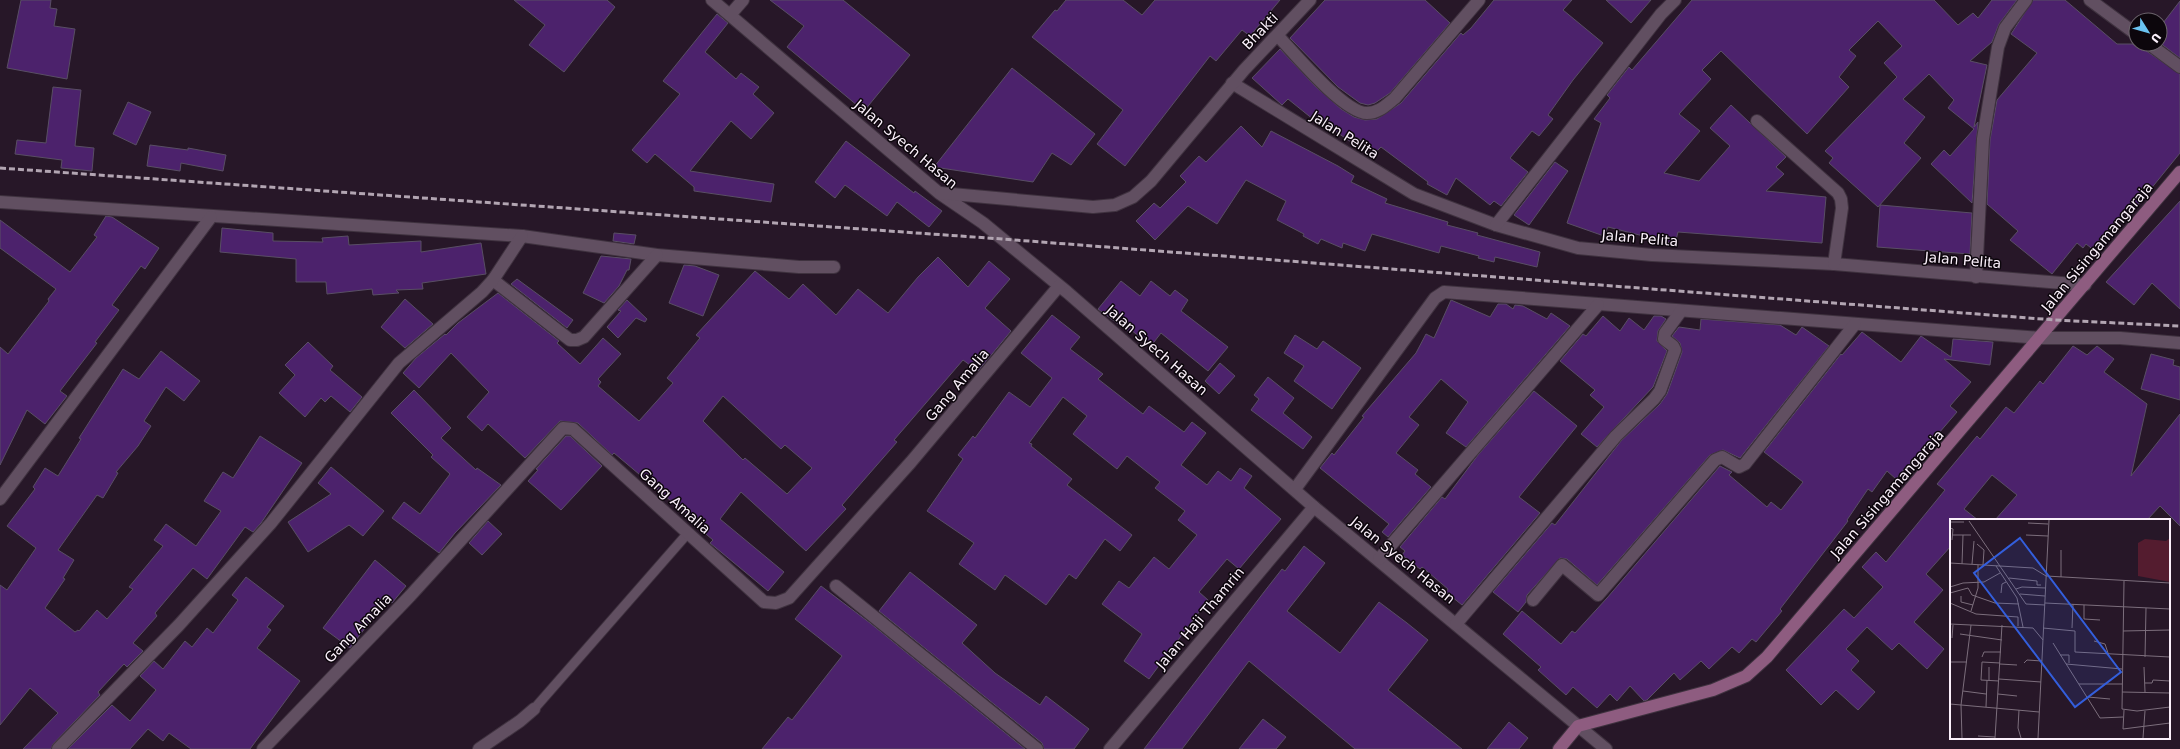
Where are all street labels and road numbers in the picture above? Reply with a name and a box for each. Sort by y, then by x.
street label: Bhakti [1239,9,1281,53]
street label: Jalan Syech Hasan [851,96,961,192]
street label: Jalan Pelita [1307,107,1382,162]
street label: Jalan Sisingamangaraja [2037,179,2156,316]
street label: Jalan Pelita [1600,227,1679,249]
street label: Jalan Pelita [1923,249,2002,271]
street label: Jalan Syech Hasan [1102,301,1211,398]
street label: Gang Amalia [922,345,992,425]
street label: Jalan Sisingamangaraja [1826,427,1947,562]
street label: Gang Amalia [636,465,714,537]
street label: Jalan Syech Hasan [1347,513,1458,607]
street label: Jalan Haji Thamrin [1152,564,1247,673]
street label: Gang Amalia [321,590,395,666]

